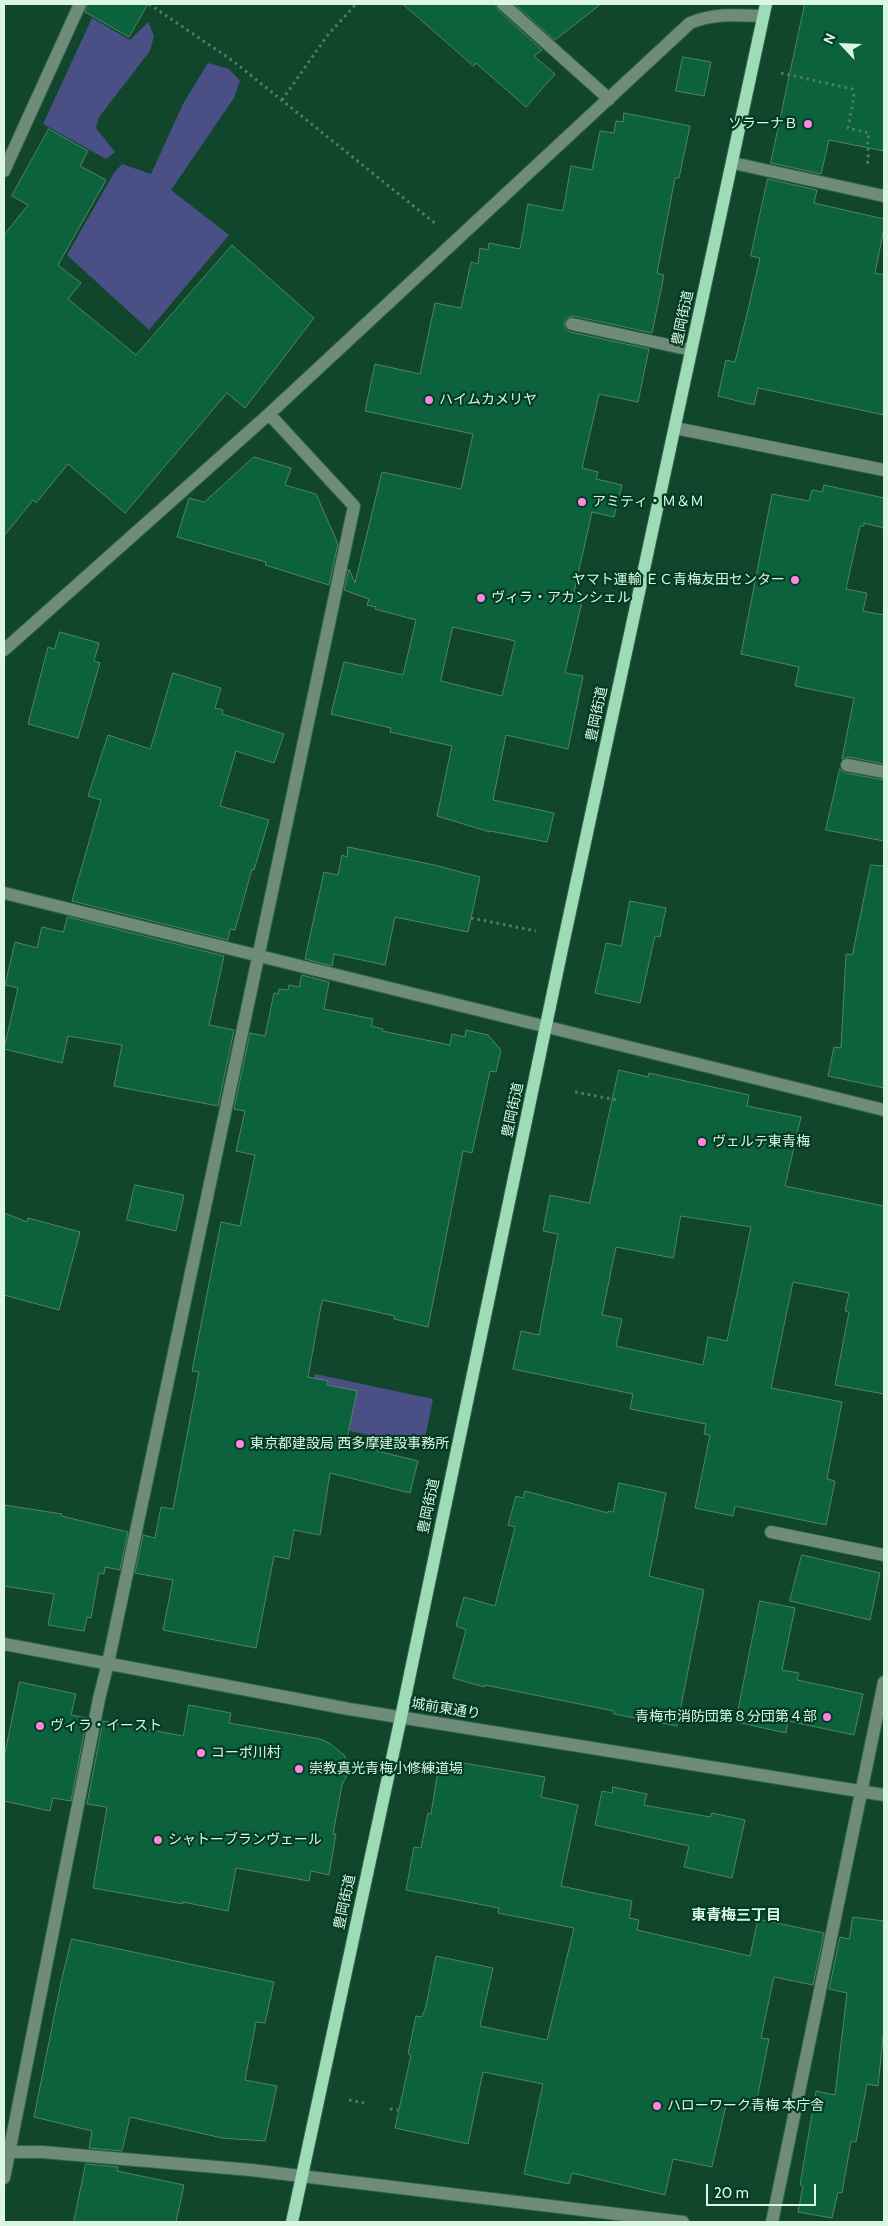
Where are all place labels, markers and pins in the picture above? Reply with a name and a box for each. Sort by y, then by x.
place label: ソラーナＢ [728,116,798,132]
marker: ソラーナＢ [802,118,814,130]
place label: ハイムカメリヤ [439,392,537,408]
marker: ハイムカメリヤ [423,394,435,406]
place label: アミティ・Ｍ＆Ｍ [592,494,704,510]
marker: アミティ・Ｍ＆Ｍ [576,496,588,508]
place label: ヤマト運輸 ＥＣ青梅友田センター [572,572,785,588]
marker: ヤマト運輸 ＥＣ青梅友田センター [789,574,801,586]
place label: ヴィラ・アカンシェル [491,590,631,606]
marker: ヴィラ・アカンシェル [475,592,487,604]
place label: ヴェルテ東青梅 [712,1134,810,1150]
marker: ヴェルテ東青梅 [696,1136,708,1148]
place label: 東京都建設局 西多摩建設事務所 [250,1436,449,1452]
marker: 東京都建設局 西多摩建設事務所 [234,1438,246,1450]
place label: 青梅市消防団第８分団第４部 [635,1709,817,1725]
marker: 青梅市消防団第８分団第４部 [821,1711,833,1723]
place label: ヴィラ・イースト [50,1718,162,1734]
marker: ヴィラ・イースト [34,1720,46,1732]
place label: コーポ川村 [211,1745,281,1761]
marker: コーポ川村 [195,1747,207,1759]
place label: 崇教真光青梅小修練道場 [309,1761,463,1777]
marker: 崇教真光青梅小修練道場 [293,1763,305,1775]
place label: シャトーブランヴェール [168,1832,322,1848]
marker: シャトーブランヴェール [152,1834,164,1846]
place label: ハローワーク青梅 本庁舎 [667,2098,824,2114]
marker: ハローワーク青梅 本庁舎 [651,2100,663,2112]

